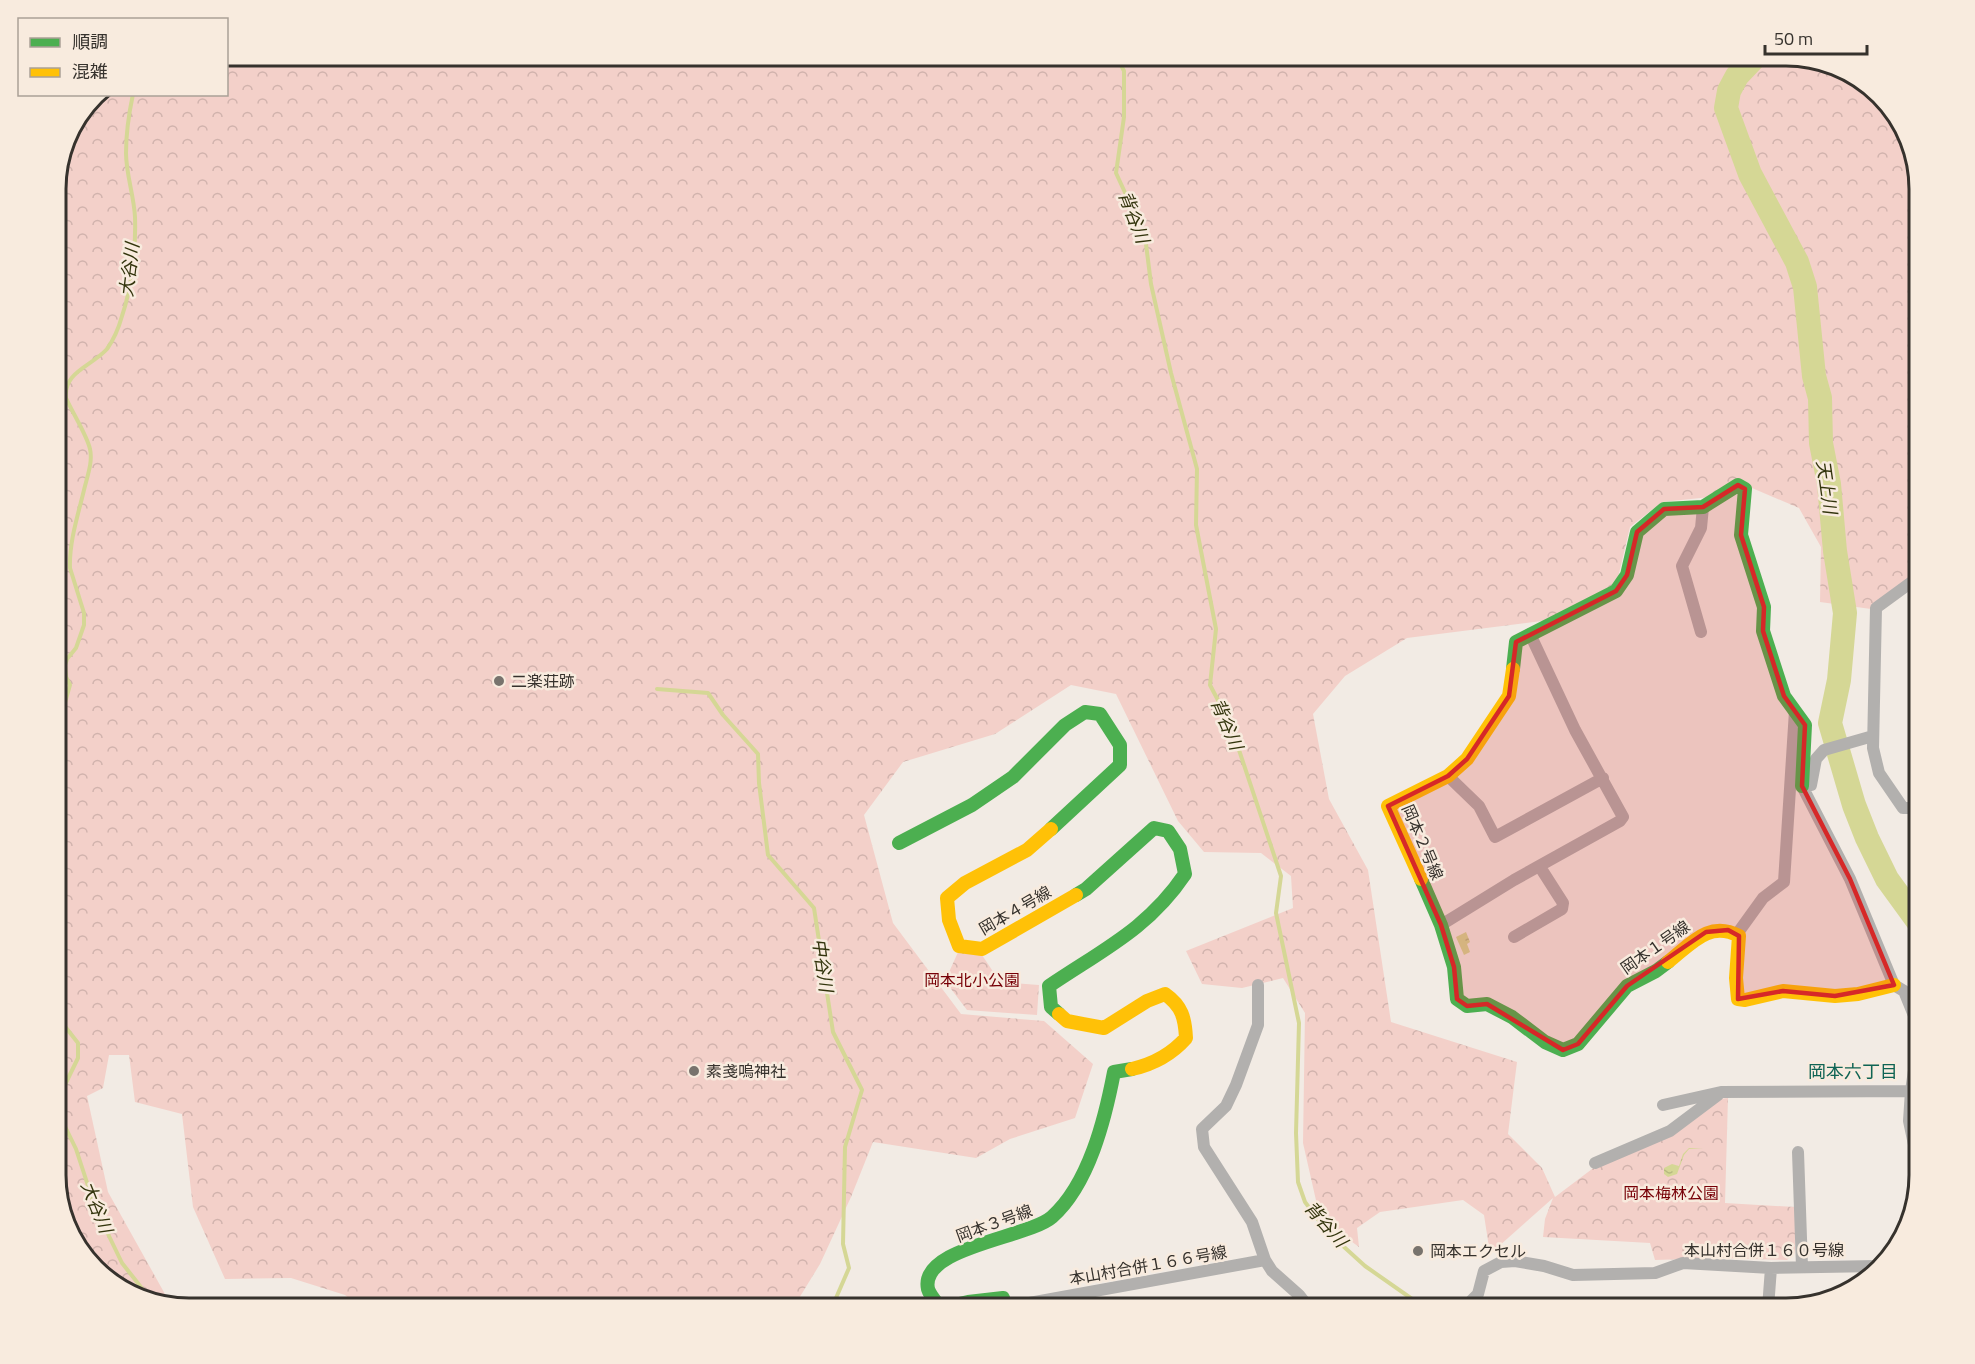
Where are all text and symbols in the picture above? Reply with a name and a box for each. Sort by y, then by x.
legend [18,18,228,96]
scale bar [1765,18,1867,56]
text: 50 m [1774,25,1813,52]
text: 順調 [72,28,108,55]
text: 混雑 [72,58,108,85]
water label: 背谷川 [1112,187,1157,249]
water label: 大谷川 [112,240,146,298]
water label: 天上川 [1810,458,1844,518]
place label: 二楽荘跡 [511,669,575,693]
marker: 二楽荘跡 [492,674,506,688]
water label: 背谷川 [1204,694,1251,756]
street label: 岡本２号線 [1396,800,1450,884]
street label: 岡本４号線 [974,880,1056,940]
street label: 岡本１号線 [1615,914,1695,980]
water label: 中谷川 [806,936,840,996]
park label: 岡本北小公園 [924,968,1020,992]
district label: 岡本六丁目 [1808,1058,1898,1085]
place label: 素戔嗚神社 [706,1059,786,1083]
marker: 素戔嗚神社 [687,1064,701,1078]
water label: 大谷川 [74,1177,120,1239]
park label: 岡本梅林公園 [1623,1181,1719,1205]
water label: 背谷川 [1298,1195,1355,1255]
street label: 岡本３号線 [952,1198,1036,1248]
street label: 本山村合併１６０号線 [1684,1238,1844,1262]
street label: 本山村合併１６６号線 [1067,1239,1229,1291]
place label: 岡本エクセル [1430,1239,1526,1263]
marker: 岡本エクセル [1411,1244,1425,1258]

